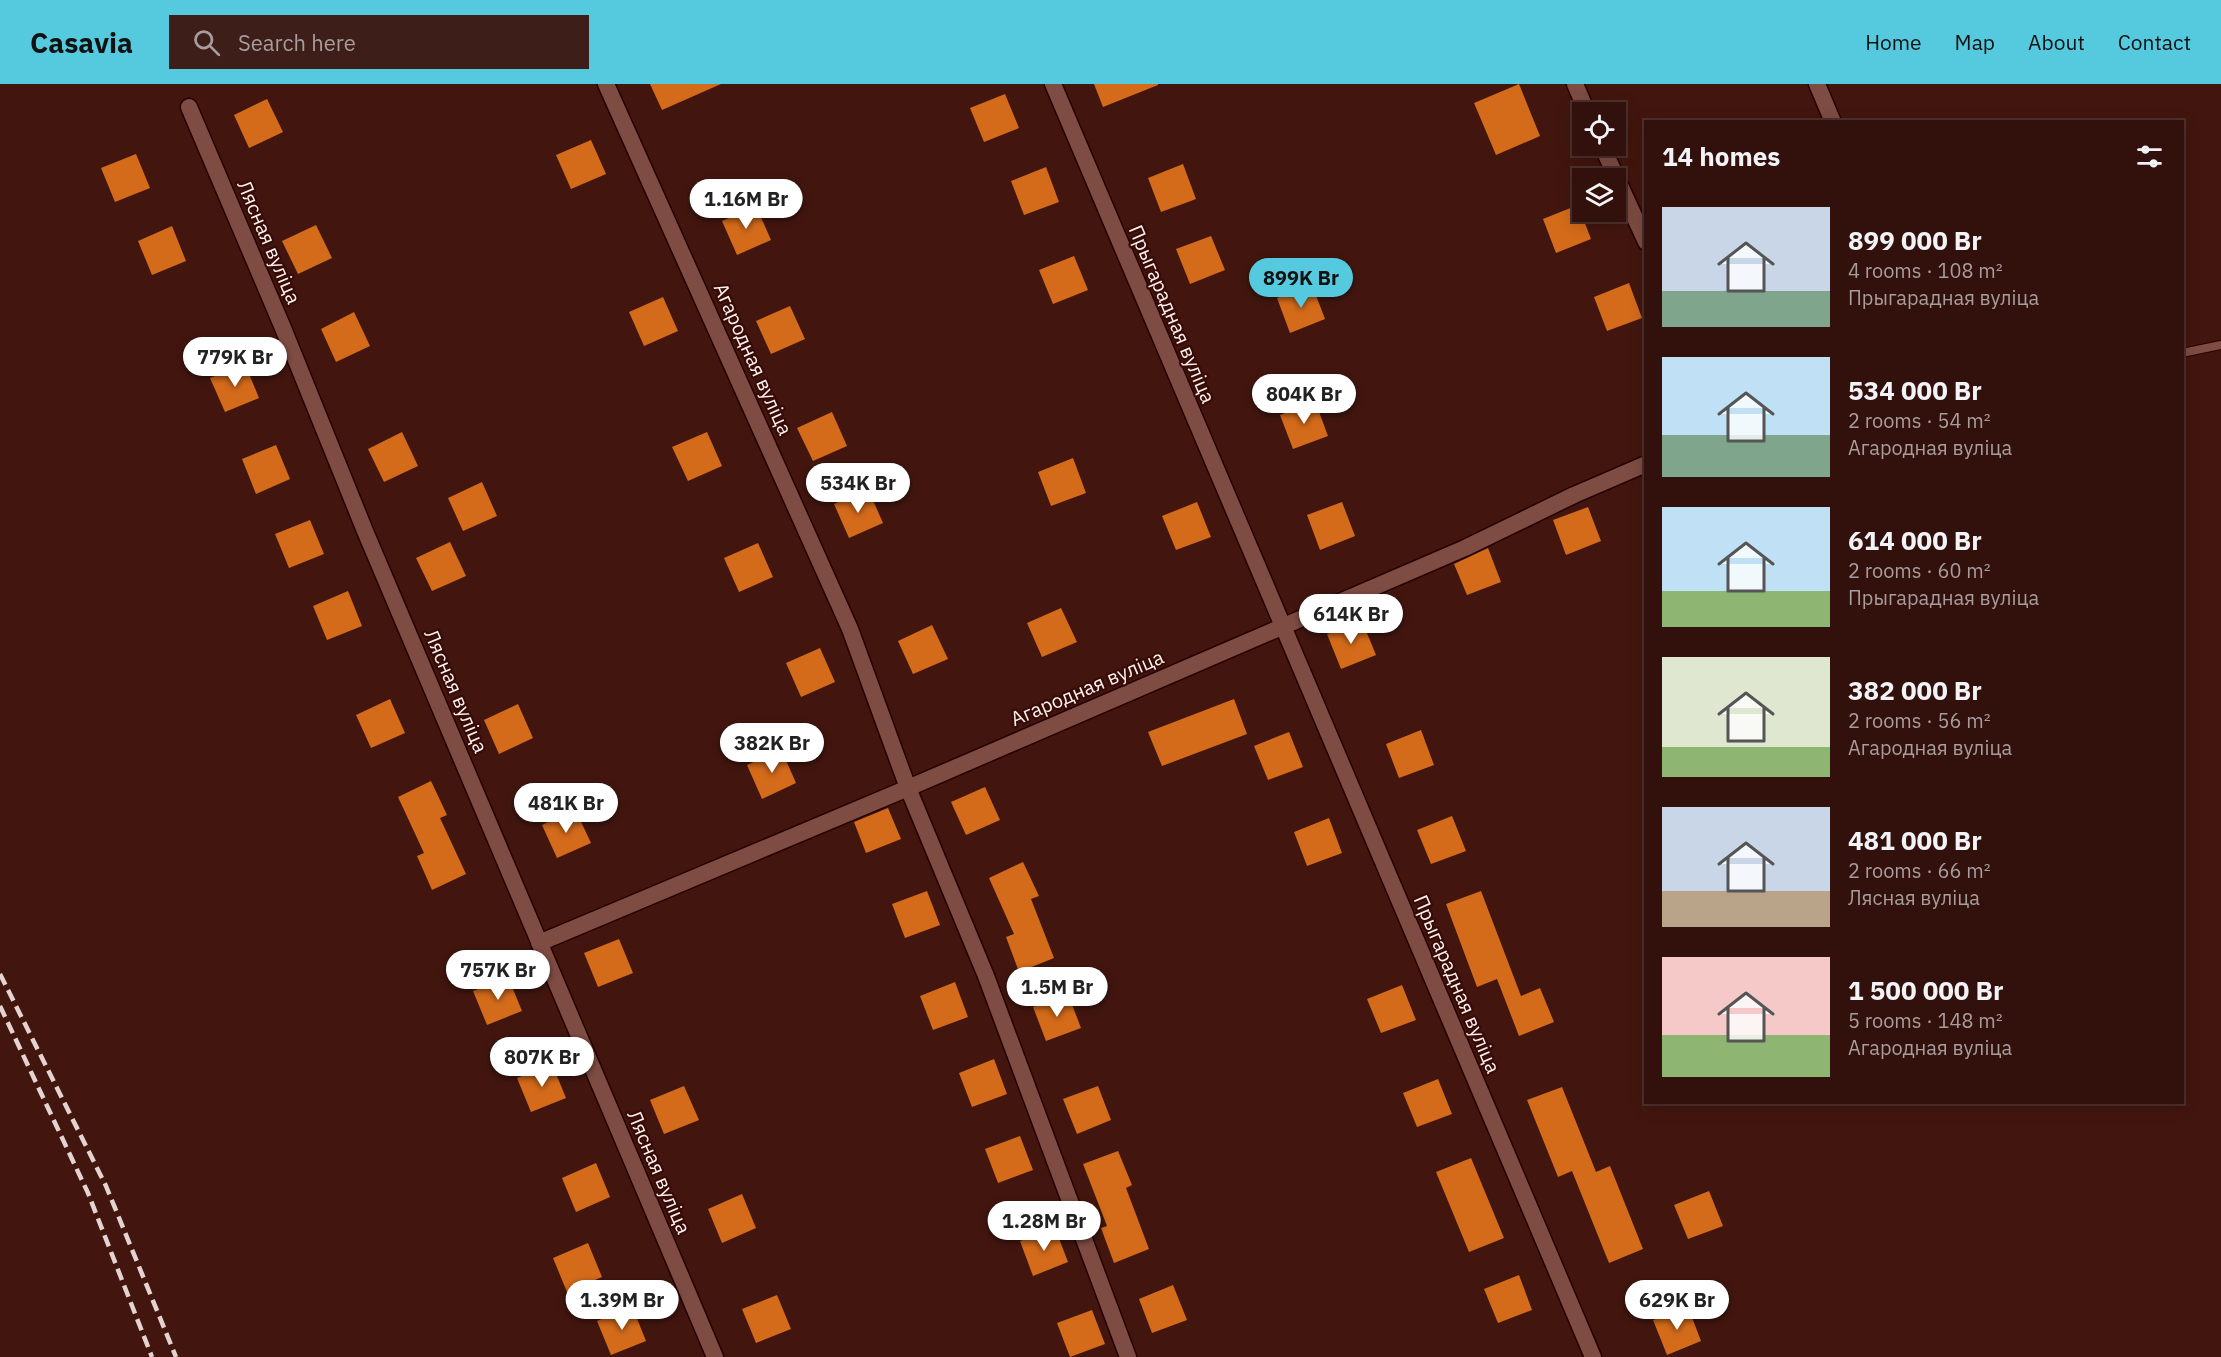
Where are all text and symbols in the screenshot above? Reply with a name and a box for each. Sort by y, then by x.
search box [169,15,589,69]
text: Casavia [30,24,133,61]
icon: search [190,26,223,59]
text: Search here [238,28,356,57]
text: Home [1865,28,1922,56]
text: Map [1955,28,1995,56]
text: About [2028,28,2085,56]
text: Contact [2118,28,2191,56]
map controls [1572,102,1626,222]
button: locate [1572,102,1626,156]
text: 14 homes [1662,139,1780,173]
icon: filters [2133,140,2166,173]
button: layers [1572,168,1626,222]
street label: Лясная вуліца [231,176,308,308]
pin: 1.16M Br [684,179,808,230]
text: 1.16M Br [704,185,788,212]
street label: Прыгарадная вуліца [1123,221,1222,407]
text: 899 000 Br [1848,223,1982,257]
icon: home [1710,231,1782,303]
text: 4 rooms · 108 m² [1848,257,2003,284]
pin: 899K Br [1246,258,1356,309]
text: 899K Br [1263,264,1339,291]
street label: Агародная вуліца [708,278,799,440]
text: Прыгарадная вуліца [1848,284,2039,311]
pin: 779K Br [180,337,290,388]
text: 779K Br [197,343,273,370]
text: 534 000 Br [1848,373,1982,407]
pin: 804K Br [1249,374,1359,425]
text: 804K Br [1266,380,1342,407]
icon: home [1710,381,1782,453]
text: 2 rooms · 54 m² [1848,407,1991,434]
text: Агародная вуліца [1848,434,2012,461]
pin: 534K Br [803,463,913,514]
text: 534K Br [820,469,896,496]
text: 614 000 Br [1848,523,1982,557]
icon: home [1710,531,1782,603]
text: 2 rooms · 60 m² [1848,557,1991,584]
text: Прыгарадная вуліца [1848,584,2039,611]
pin: 614K Br [1296,594,1406,645]
text: 614K Br [1313,600,1389,627]
street label: Лясная вуліца [418,625,495,757]
street label: Агародная вуліца [1006,643,1168,732]
text: 382 000 Br [1848,673,1982,707]
icon: home [1710,681,1782,753]
text: 2 rooms · 56 m² [1848,707,1991,734]
pin: 382K Br [717,723,827,774]
text: 382K Br [734,729,810,756]
text: Агародная вуліца [1848,734,2012,761]
pin: 481K Br [511,783,621,834]
text: 481K Br [528,789,604,816]
text: 481 000 Br [1848,823,1982,857]
icon: home [1710,831,1782,903]
text: 2 rooms · 66 m² [1848,857,1991,884]
text: Лясная вуліца [1848,884,1980,911]
street label: Прыгарадная вуліца [1408,891,1507,1077]
pin: 757K Br [443,950,553,1001]
text: 757K Br [460,956,536,983]
pin: 1.5M Br [1002,967,1112,1018]
text: 1.5M Br [1021,973,1093,1000]
text: 1 500 000 Br [1848,973,2003,1007]
icon: home [1710,981,1782,1053]
text: 5 rooms · 148 m² [1848,1007,2003,1034]
text: Агародная вуліца [1848,1034,2012,1061]
pin: 807K Br [487,1037,597,1088]
text: 807K Br [504,1043,580,1070]
street label: Лясная вуліца [621,1106,698,1238]
pin: 1.28M Br [982,1201,1106,1252]
text: 1.28M Br [1002,1207,1086,1234]
pin: 1.39M Br [560,1280,684,1331]
pin: 629K Br [1622,1280,1732,1331]
text: 1.39M Br [580,1286,664,1313]
text: 629K Br [1639,1286,1715,1313]

